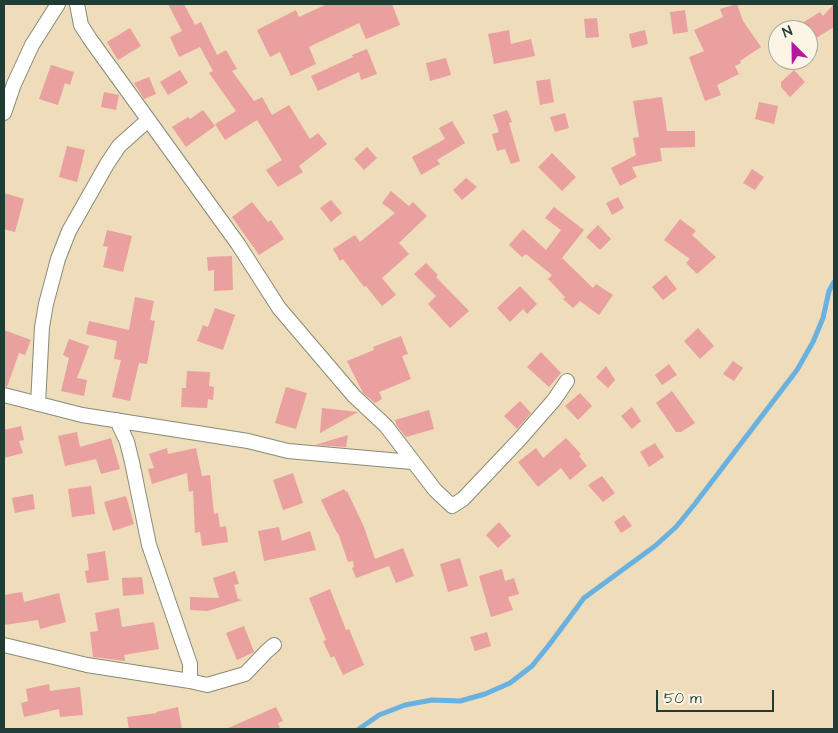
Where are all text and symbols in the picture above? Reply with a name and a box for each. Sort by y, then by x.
north arrow [768,20,818,70]
text: N [780,21,795,43]
scale bar [658,680,776,712]
text: 50 m [664,688,702,709]

